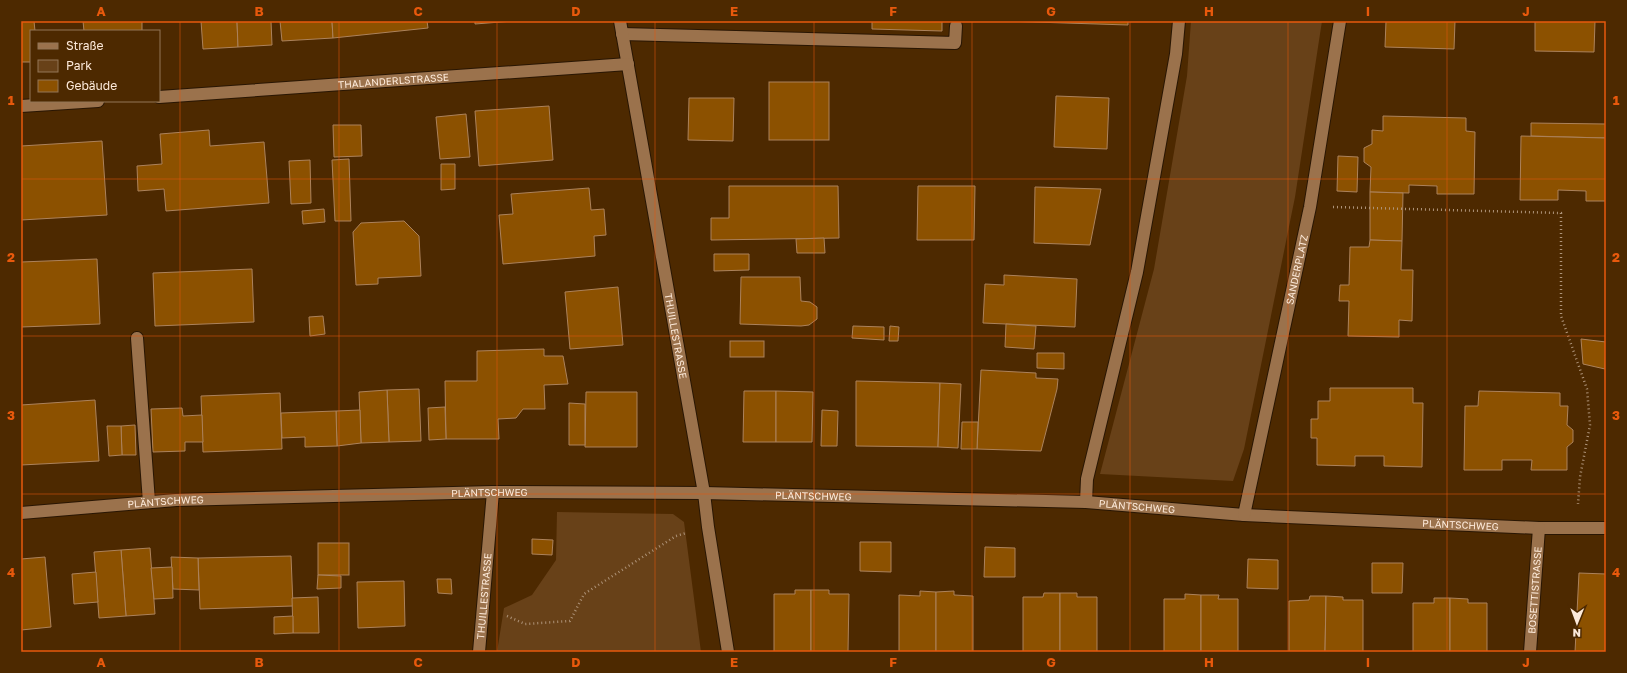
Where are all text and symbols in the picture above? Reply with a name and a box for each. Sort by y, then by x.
text: A [96,3,106,19]
text: B [254,3,264,19]
text: C [413,3,423,19]
text: D [571,3,581,19]
text: E [730,3,738,19]
text: F [889,3,897,19]
text: G [1046,3,1056,19]
text: H [1204,3,1214,19]
text: I [1366,3,1370,19]
text: J [1522,3,1530,19]
legend [30,30,160,102]
text: Straße [66,38,104,53]
text: Park [66,58,92,73]
street label: THALANDERLSTRASSE [338,71,449,90]
text: Gebäude [66,78,117,93]
text: 1 [8,92,15,108]
text: 1 [1613,92,1620,108]
street label: SANDERPLATZ [1283,233,1310,306]
text: 2 [7,249,15,265]
text: 2 [1612,249,1620,265]
street label: THUILLESTRASSE [663,292,690,380]
text: 3 [7,407,15,423]
text: 3 [1612,407,1620,423]
street label: PLÄNTSCHWEG [451,486,528,499]
street label: PLÄNTSCHWEG [775,488,852,502]
street label: PLÄNTSCHWEG [127,493,204,510]
street label: PLÄNTSCHWEG [1098,497,1176,515]
street label: PLÄNTSCHWEG [1422,516,1499,532]
street label: BOSETTISTRASSE [1525,546,1544,634]
street label: THUILLESTRASSE [474,553,494,640]
text: 4 [7,564,15,580]
text: 4 [1612,564,1620,580]
north arrow [1557,603,1597,643]
text: N [1573,627,1581,640]
text: A [96,654,106,670]
text: B [254,654,264,670]
text: C [413,654,423,670]
text: D [571,654,581,670]
text: E [730,654,738,670]
text: F [889,654,897,670]
text: G [1046,654,1056,670]
text: H [1204,654,1214,670]
text: I [1366,654,1370,670]
text: J [1522,654,1530,670]

